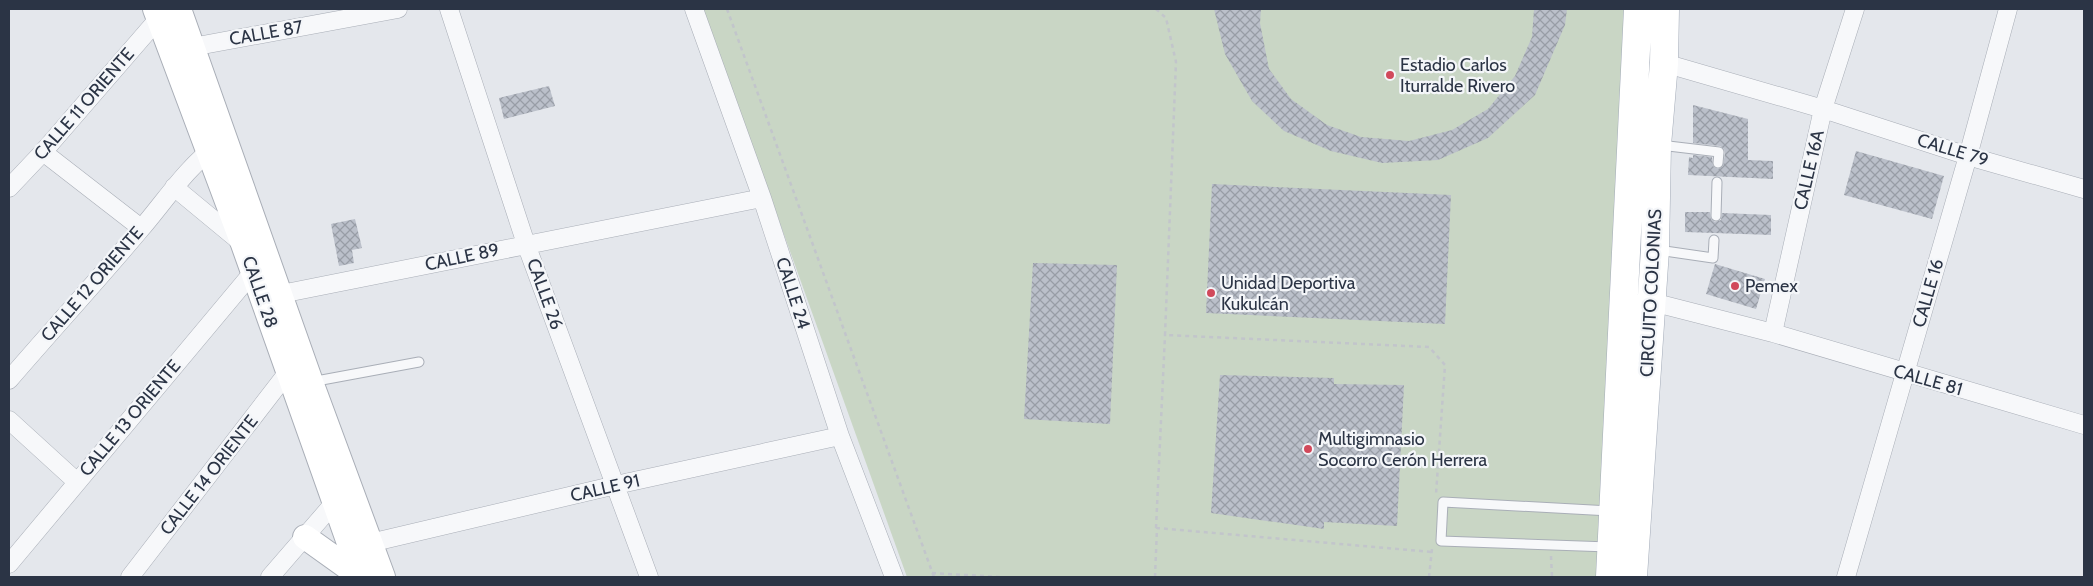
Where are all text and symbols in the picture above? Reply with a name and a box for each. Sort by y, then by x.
street label: CALLE 87 [228,16,304,50]
street label: CALLE 11 ORIENTE [29,43,139,165]
place label: Estadio Carlos Iturralde Rivero [1400,54,1515,97]
marker: Estadio Carlos Iturralde Rivero [1384,69,1396,81]
street label: CALLE 16A [1789,128,1829,212]
street label: CALLE 79 [1915,129,1991,171]
street label: CIRCUITO COLONIAS [1636,208,1666,378]
street label: CALLE 12 ORIENTE [36,222,148,346]
street label: CALLE 89 [423,238,501,276]
street label: CALLE 28 [237,253,283,331]
street label: CALLE 24 [771,254,815,332]
street label: CALLE 26 [522,256,568,332]
street label: CALLE 16 [1908,256,1948,330]
place label: Unidad Deportiva Kukulcán [1221,272,1356,315]
place label: Pemex [1745,275,1798,297]
marker: Pemex [1729,280,1741,292]
marker: Unidad Deportiva Kukulcán [1205,287,1217,299]
street label: CALLE 13 ORIENTE [75,355,185,481]
street label: CALLE 81 [1891,360,1965,400]
street label: CALLE 14 ORIENTE [155,411,263,539]
place label: Multigimnasio Socorro Cerón Herrera [1318,428,1488,471]
marker: Multigimnasio Socorro Cerón Herrera [1302,443,1314,455]
street label: CALLE 91 [568,469,642,507]

